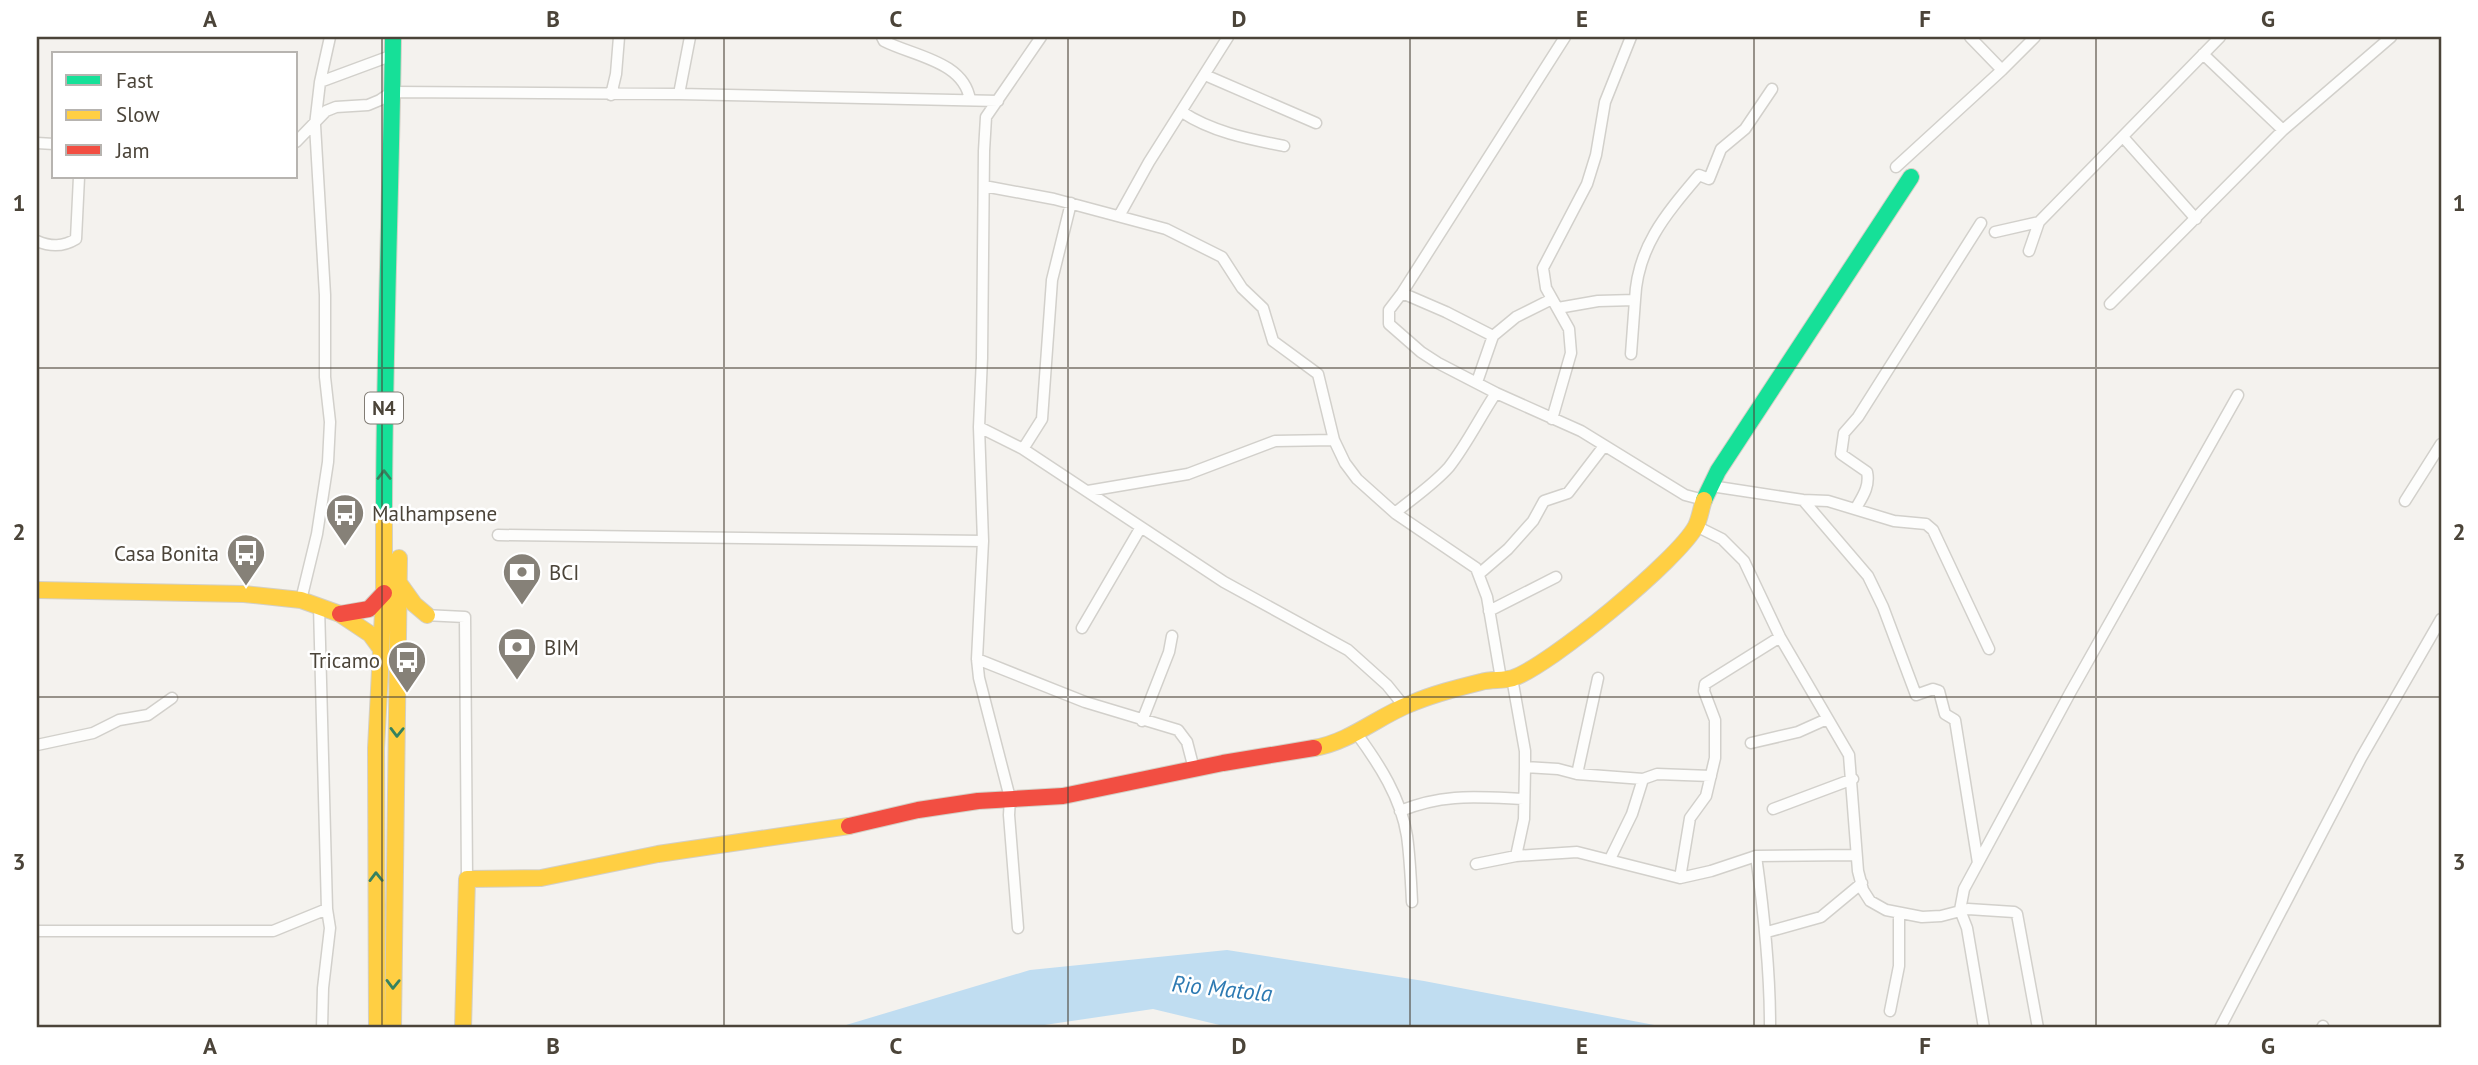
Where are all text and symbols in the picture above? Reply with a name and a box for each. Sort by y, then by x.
text: A [203,4,217,33]
text: B [546,4,560,33]
text: C [890,4,903,33]
text: D [1232,4,1246,33]
text: E [1576,4,1588,33]
text: F [1919,4,1931,33]
text: G [2261,4,2275,33]
legend [52,52,298,178]
text: Fast [116,67,153,94]
text: Slow [116,101,160,128]
text: Jam [115,137,150,164]
text: 1 [12,188,26,217]
text: 1 [2452,188,2466,217]
road number: N4 [365,392,403,424]
one-way arrow [376,470,392,480]
bus stop icon: Malhampsene [324,492,366,547]
place label: Malhampsene [372,500,497,527]
text: 2 [12,517,26,546]
text: 2 [2452,517,2466,546]
bus stop icon: Casa Bonita [225,532,267,587]
place label: Casa Bonita [114,540,219,567]
bank icon: BCI [501,551,543,606]
place label: BCI [549,559,579,586]
bank icon: BIM [496,626,538,681]
place label: BIM [544,634,579,661]
bus stop icon: Tricamo [386,639,428,694]
place label: Tricamo [310,647,380,674]
one-way arrow [389,727,405,738]
text: 3 [12,847,26,876]
text: 3 [2452,847,2466,876]
one-way arrow [368,871,384,881]
water label: Rio Matola [1170,968,1274,1008]
one-way arrow [386,979,401,990]
text: A [203,1031,217,1060]
text: B [546,1031,560,1060]
text: C [890,1031,903,1060]
text: D [1232,1031,1246,1060]
text: E [1576,1031,1588,1060]
text: F [1919,1031,1931,1060]
text: G [2261,1031,2275,1060]

